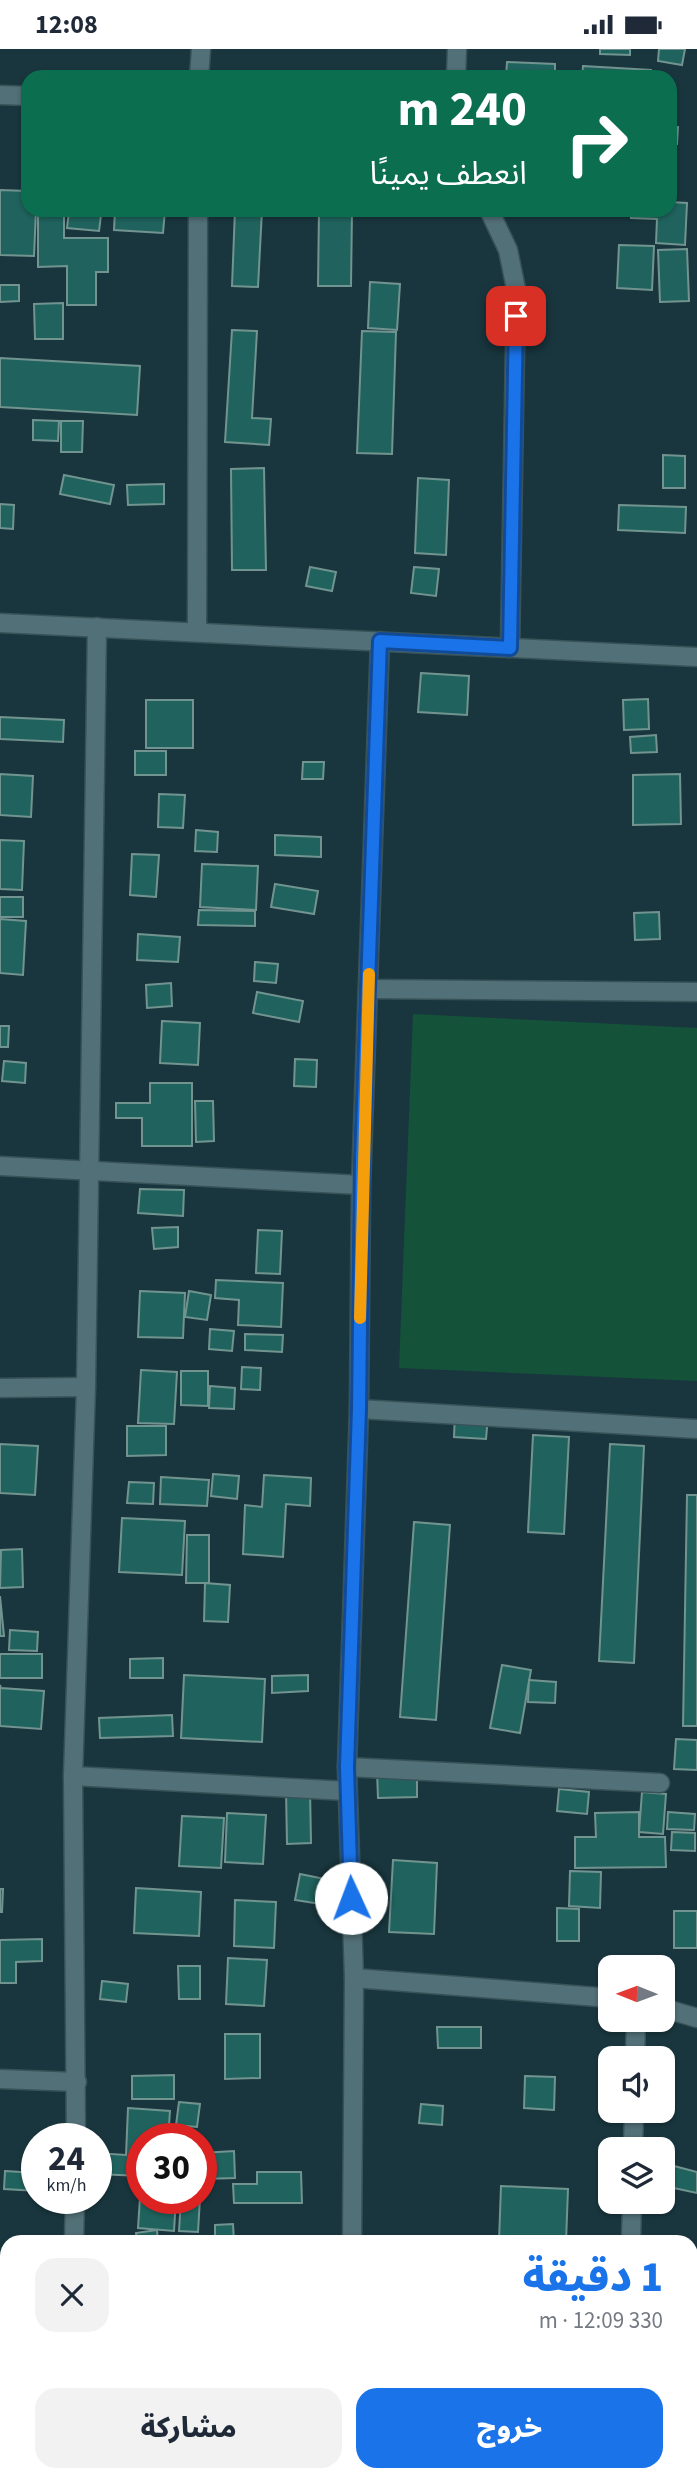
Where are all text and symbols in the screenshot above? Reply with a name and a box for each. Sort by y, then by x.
text: 12:08 [35,6,98,43]
text: 240 m [398,75,527,145]
icon: right [551,98,642,189]
text: انعطف يمينًا [370,151,527,197]
pin [486,286,546,346]
icon: arrive [497,297,535,335]
position arrow [314,1861,388,1935]
north arrow [598,1955,676,2032]
map controls [598,1955,675,2214]
button: sound [598,2046,675,2123]
speed limit sign: 30 [126,2123,217,2214]
text: 24 [48,2134,85,2184]
button: layers [598,2137,675,2214]
text: km/h [47,2173,86,2198]
text: 1 دقيقة [523,2248,663,2308]
button: close [35,2258,109,2332]
text: 330 m · 12:09 [539,2304,663,2337]
button: مشاركة [35,2388,342,2468]
button: خروج [356,2388,663,2468]

